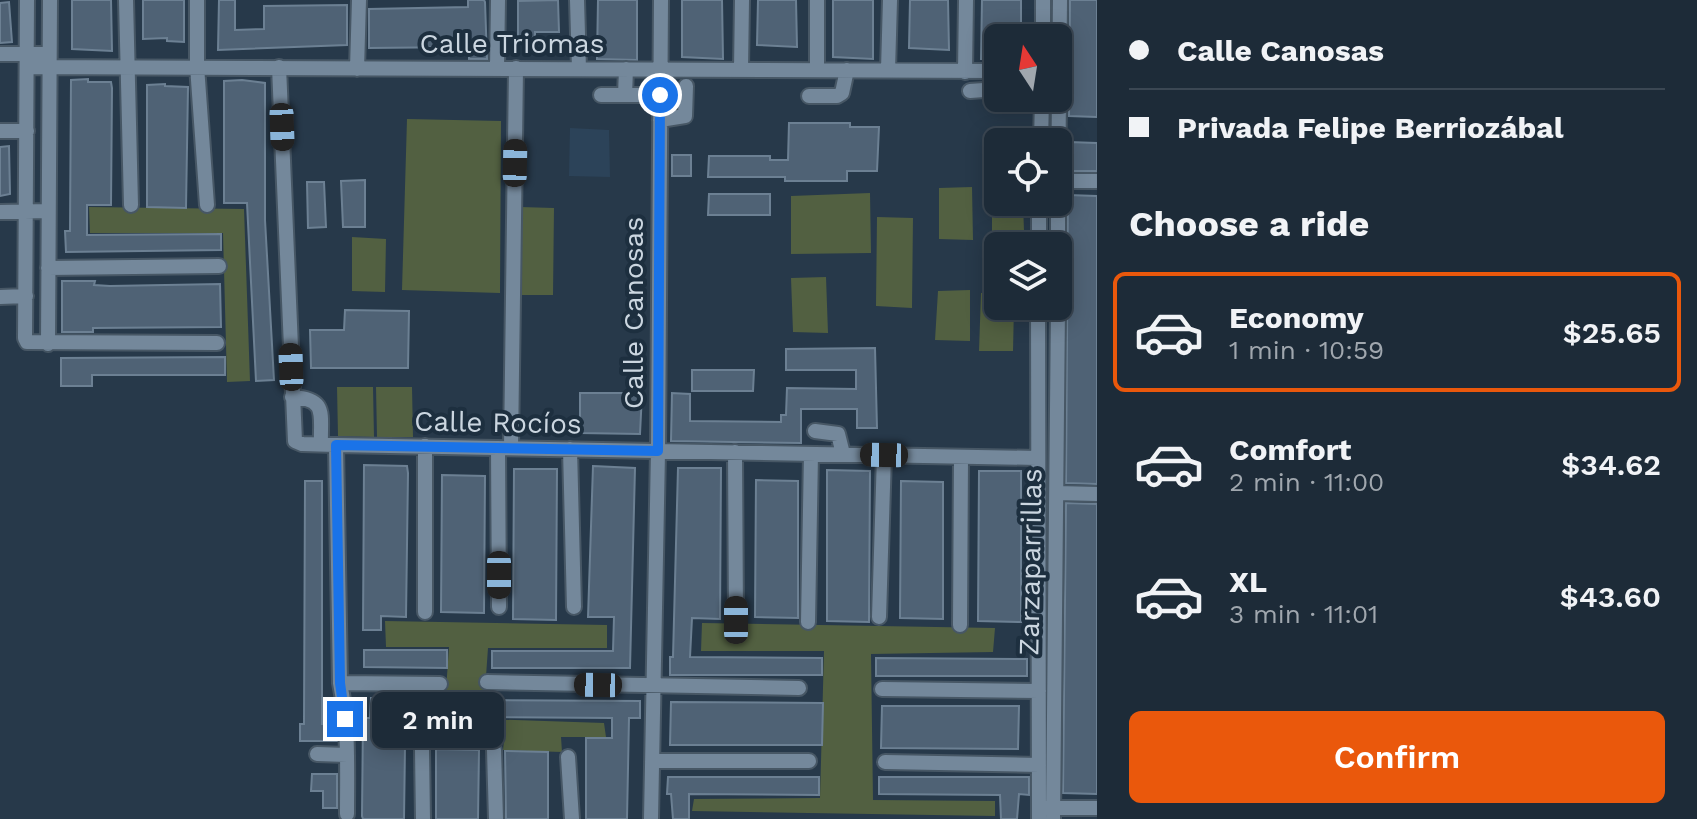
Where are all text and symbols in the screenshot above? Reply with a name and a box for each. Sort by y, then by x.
north arrow [984,24,1072,112]
map controls [984,24,1072,320]
street label: Calle Triomas [419,27,605,60]
text: Calle Canosas [1177,33,1384,68]
route start [642,77,678,113]
car [269,103,295,151]
text: Privada Felipe Berriozábal [1177,110,1563,145]
button: locate [984,128,1072,216]
car [503,139,527,187]
text: Choose a ride [1129,203,1369,245]
street label: Calle Canosas [617,217,650,409]
button: layers [984,232,1072,320]
icon: car [1133,296,1205,368]
text: Economy [1229,300,1364,335]
text: $25.65 [1563,315,1661,350]
text: 1 min · 10:59 [1229,335,1384,365]
car [278,343,304,391]
street label: Calle Rocíos [414,405,582,440]
icon: car [1133,428,1205,500]
text: Comfort [1229,432,1351,467]
car [860,443,908,467]
text: $34.62 [1561,447,1661,482]
text: 2 min · 11:00 [1229,467,1384,497]
street label: Zarzaparrillas [1012,468,1049,656]
car [487,551,511,599]
icon: car [1133,560,1205,632]
text: XL [1229,564,1267,599]
text: $43.60 [1560,579,1661,614]
car [724,596,748,644]
text: 3 min · 11:01 [1229,599,1378,629]
car [574,673,622,697]
callout: 2 min [373,691,505,747]
route end [327,701,363,737]
text: 2 min [402,705,474,735]
button: Confirm [1129,711,1665,803]

